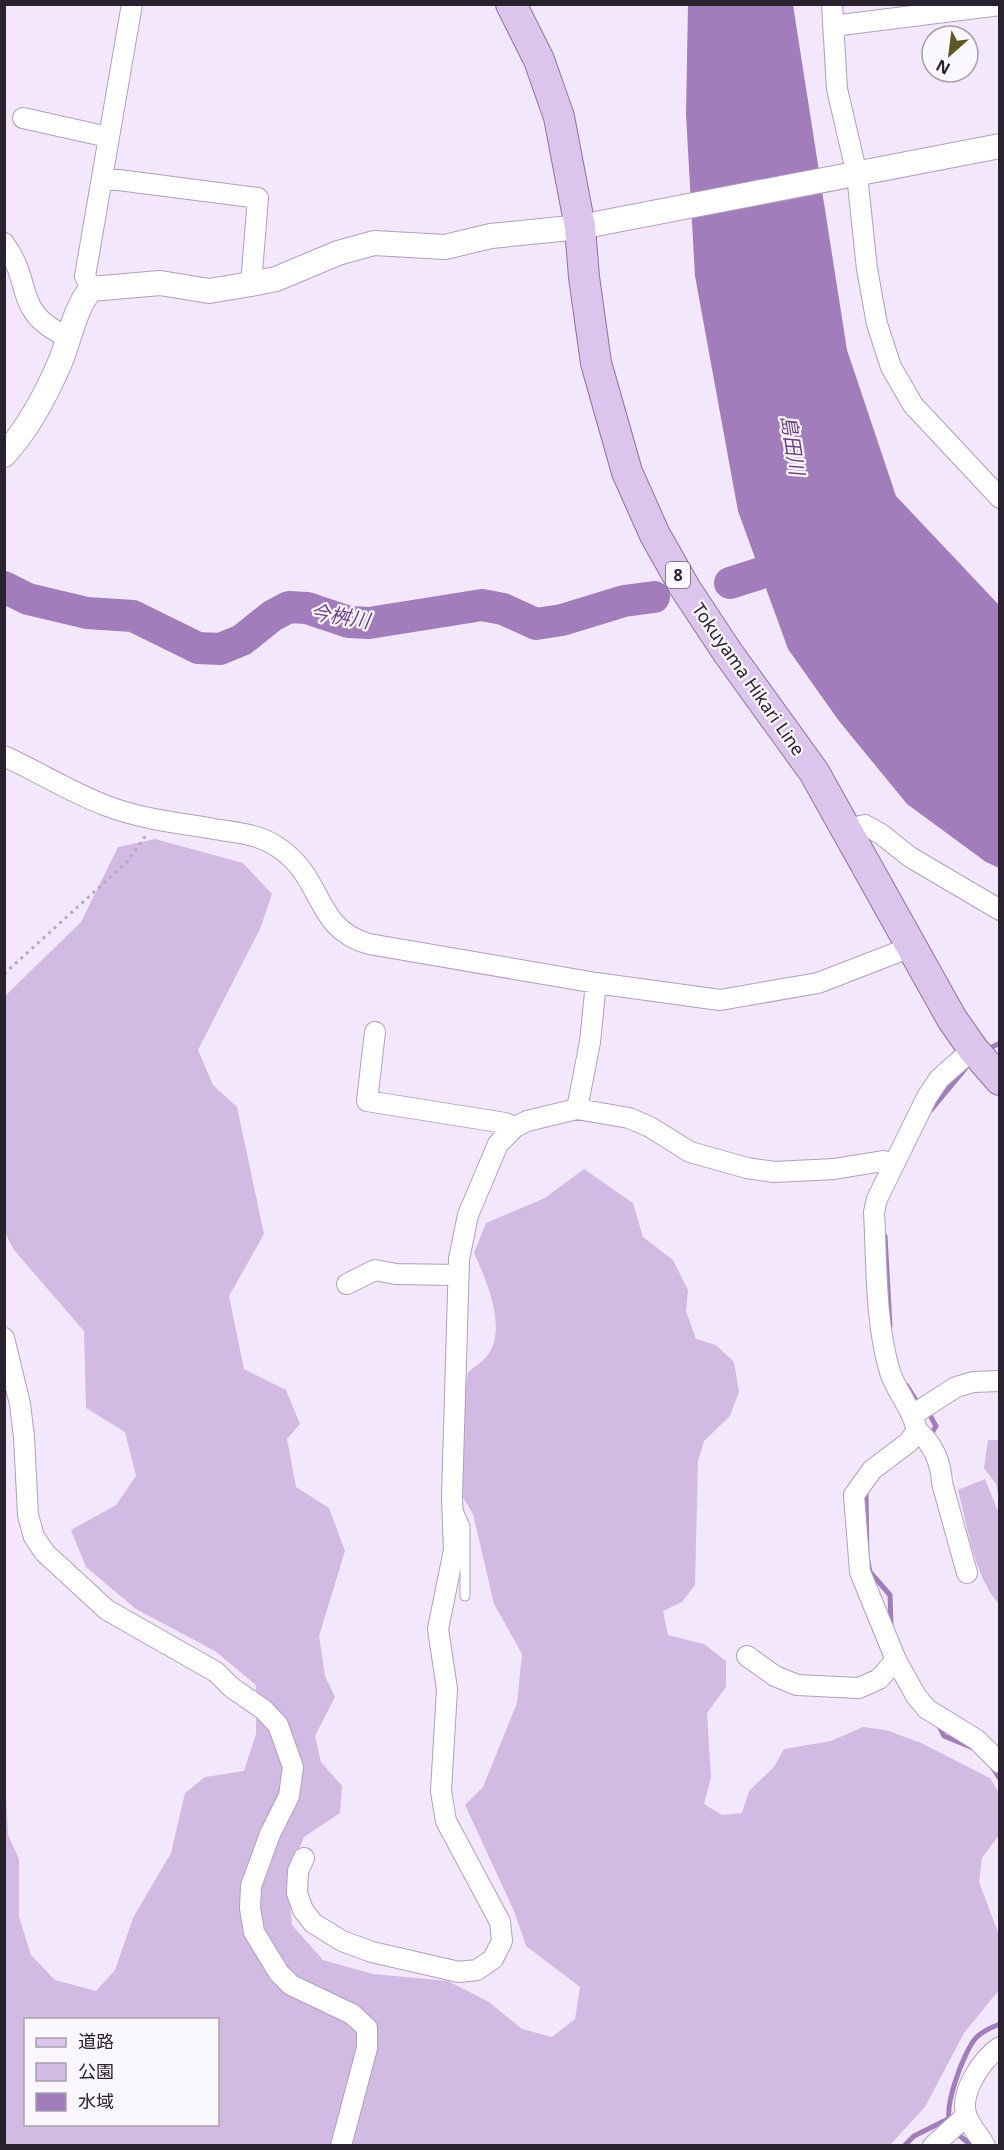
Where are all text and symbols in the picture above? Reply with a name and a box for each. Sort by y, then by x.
north arrow [920,24,980,84]
text: N [932,54,954,80]
water label: 島田川 [775,413,811,479]
road number: 8 [666,562,690,588]
water label: 今桝川 [308,598,374,634]
street label: Tokuyama Hikari Line [687,598,811,760]
legend [24,2018,219,2126]
text: 道路 [78,2029,114,2053]
text: 公園 [78,2059,114,2083]
text: 水域 [78,2089,114,2113]

